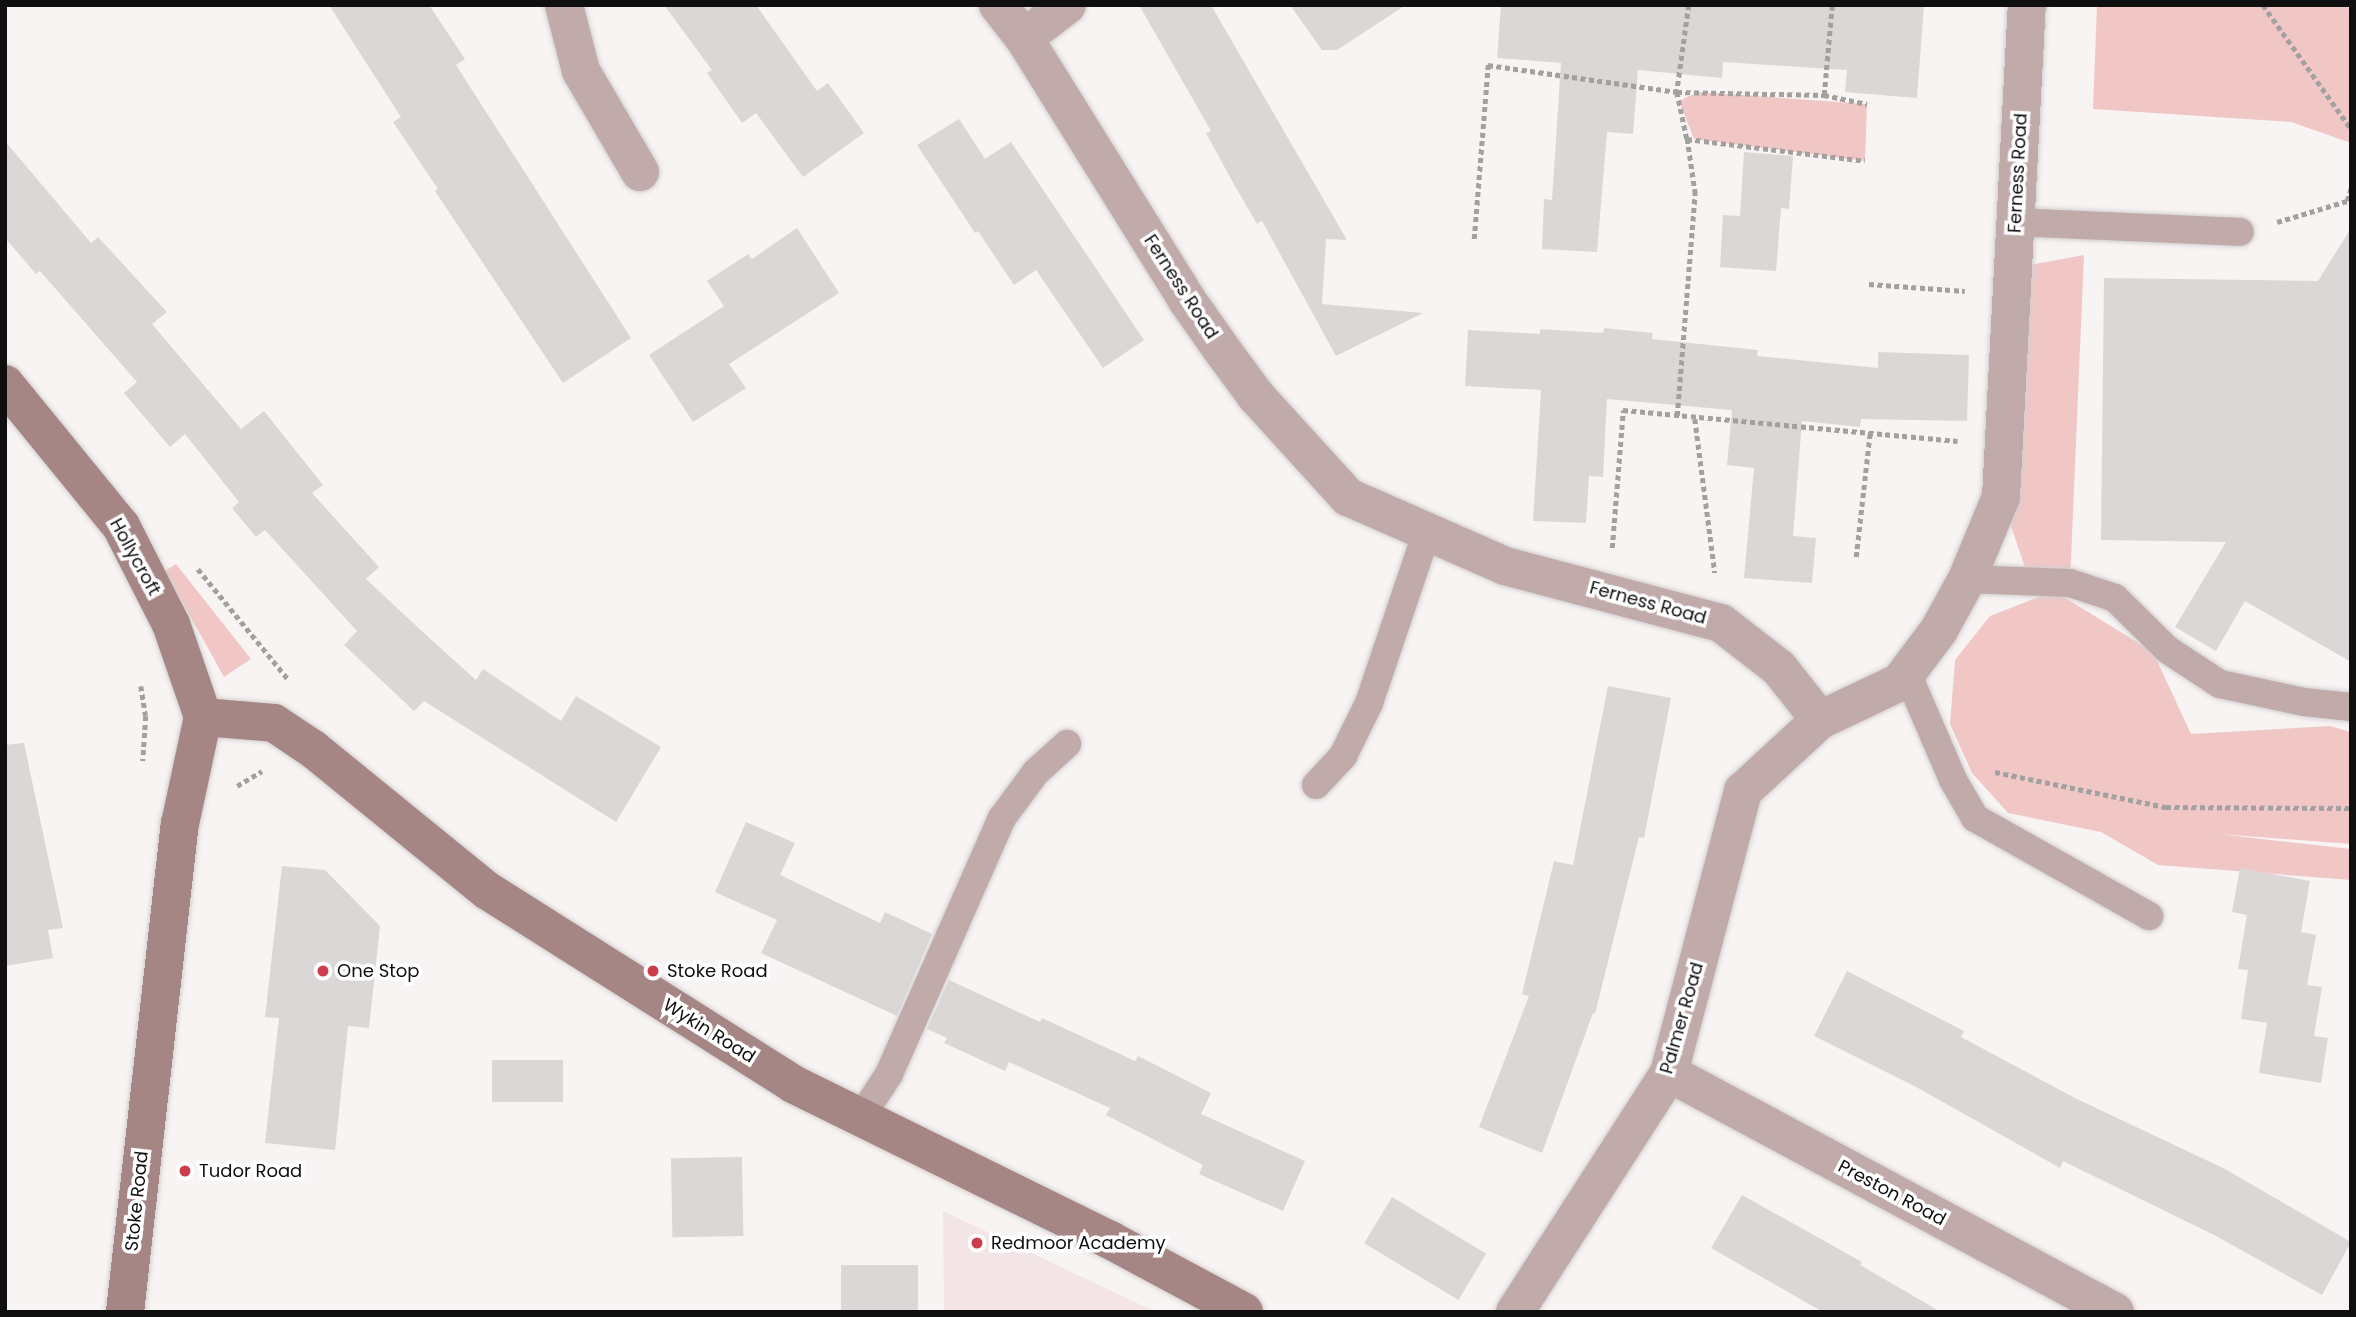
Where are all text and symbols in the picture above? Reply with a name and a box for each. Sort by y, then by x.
street label: Ferness Road [2004,113,2032,233]
street label: Ferness Road [1139,231,1223,343]
street label: Hollycroft [105,515,165,599]
street label: Ferness Road [1587,577,1709,629]
place label: One Stop [337,960,419,982]
place label: Stoke Road [667,960,768,982]
street label: Palmer Road [1656,960,1708,1076]
marker: One Stop [315,963,331,979]
marker: Stoke Road [645,963,661,979]
street label: Wykin Road [659,994,759,1068]
street label: Stoke Road [121,1150,153,1252]
street label: Preston Road [1834,1156,1950,1230]
place label: Tudor Road [199,1160,302,1182]
marker: Tudor Road [177,1163,193,1179]
place label: Redmoor Academy [991,1232,1166,1254]
marker: Redmoor Academy [969,1235,985,1251]

